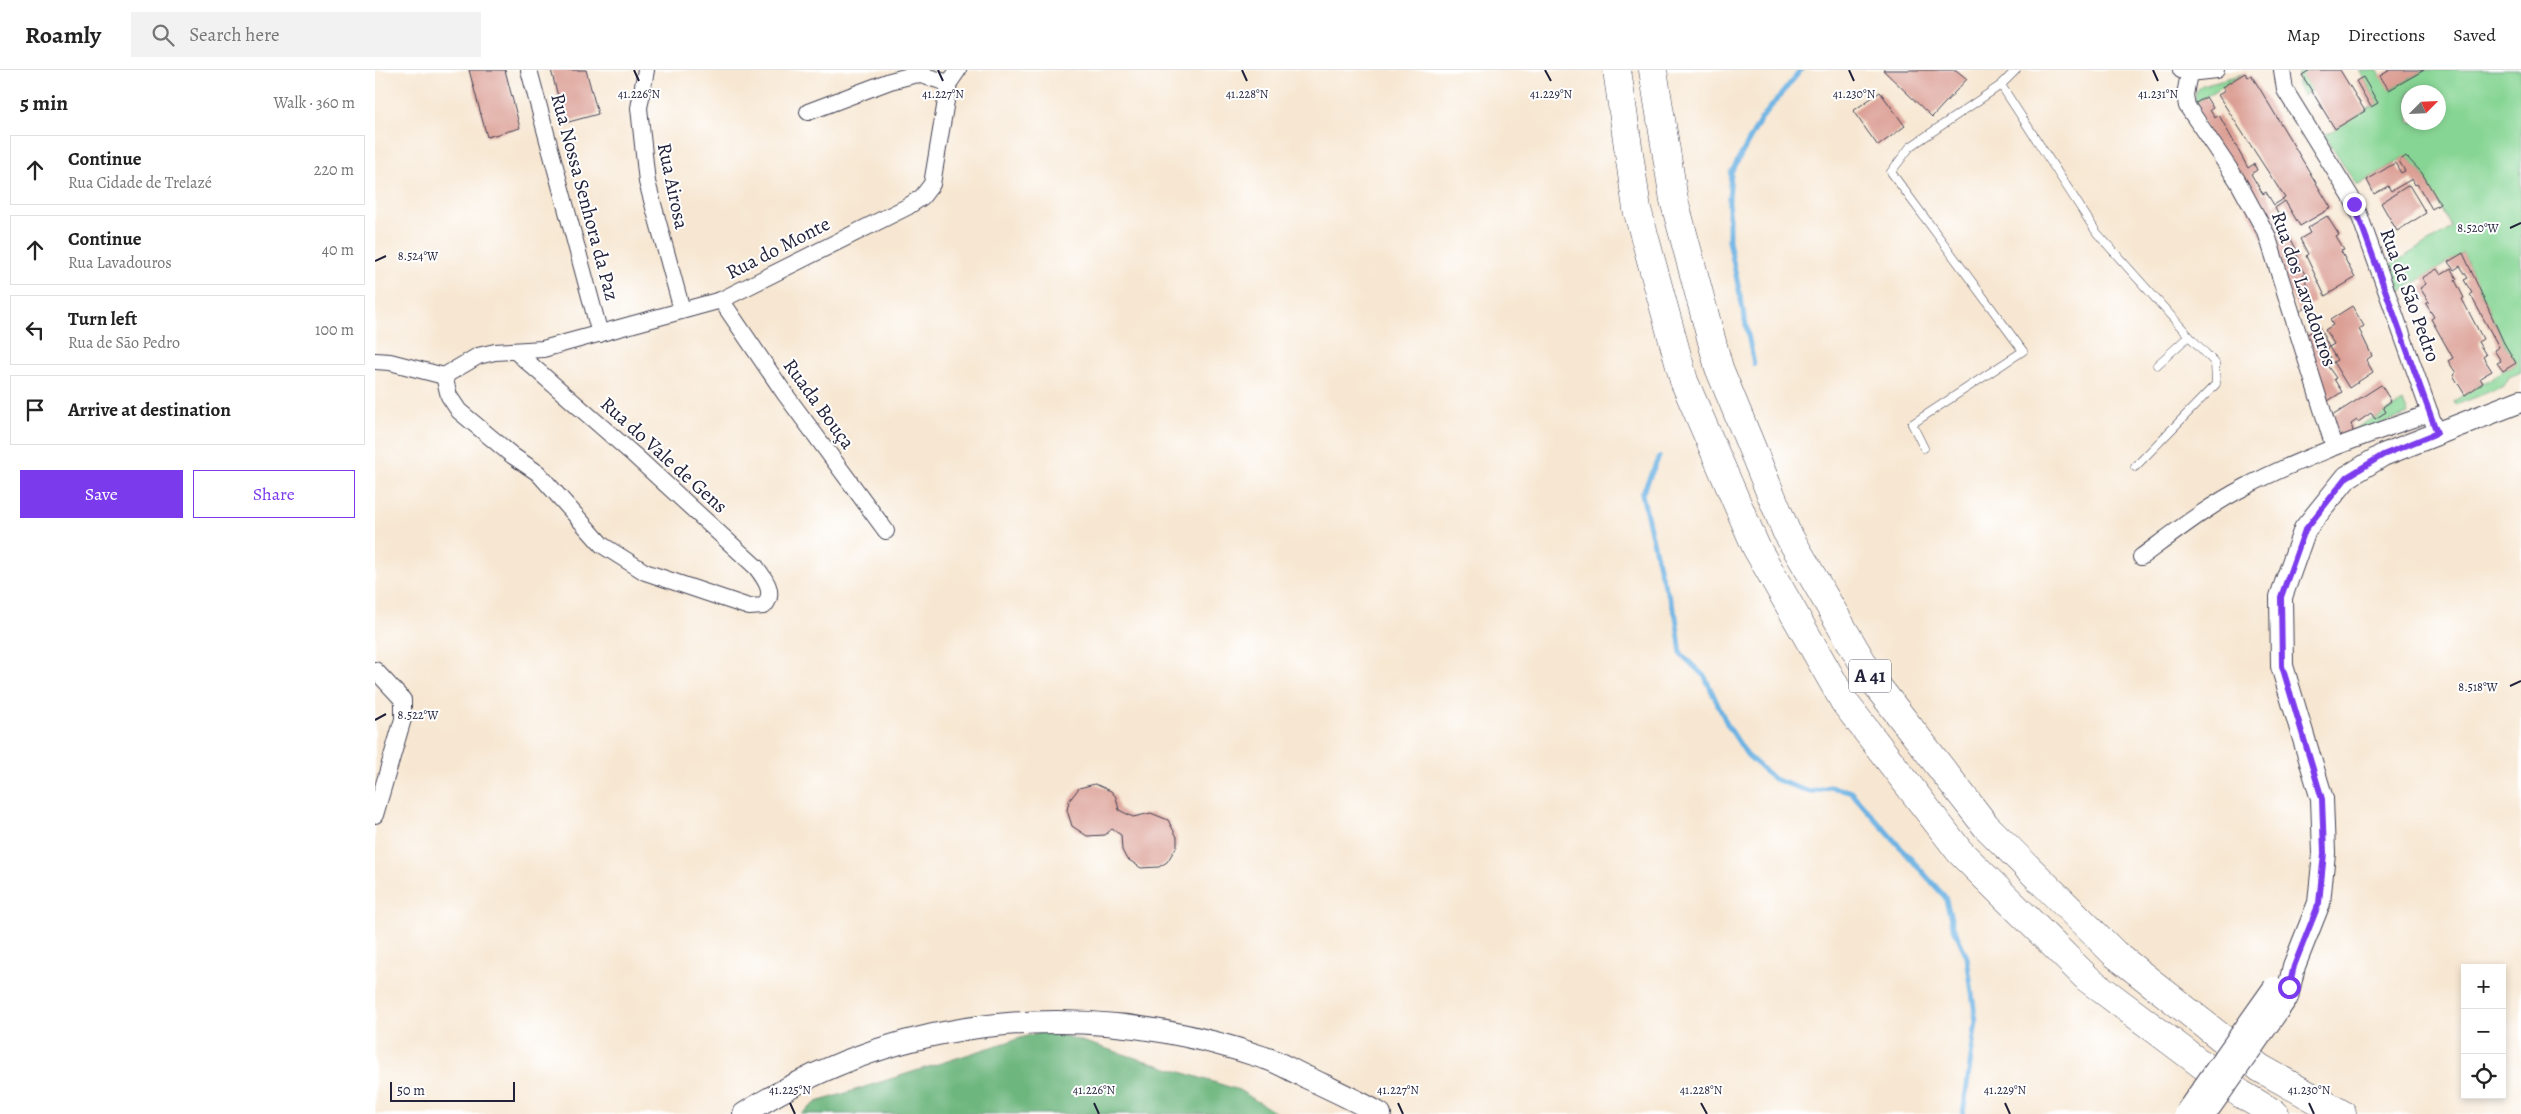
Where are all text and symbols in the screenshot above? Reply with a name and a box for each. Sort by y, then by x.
search box [131,12,481,57]
text: Roamly [25,19,101,51]
icon: search [149,21,177,49]
text: Search here [189,22,280,48]
text: Map [2287,23,2320,47]
text: Directions [2348,23,2425,47]
text: Saved [2453,23,2496,47]
north arrow [2401,85,2446,130]
text: 41.226°N [618,86,661,102]
text: 41.227°N [922,86,964,102]
text: 41.228°N [1226,86,1269,102]
text: 41.229°N [1530,86,1573,102]
text: 41.230°N [1833,86,1876,102]
text: 41.231°N [2138,86,2178,102]
text: 5 min [20,89,68,117]
street label: Rua Nossa Senhora da Paz [544,90,626,304]
text: Walk · 360 m [273,92,355,114]
street label: Rua Airosa [651,140,695,232]
text: Continue [68,146,142,172]
icon: ahead [21,156,49,184]
text: 220 m [314,159,354,181]
text: Rua Cidade de Trelazé [68,172,212,194]
route end [2343,193,2366,216]
street label: Rua dos Lavadouros [2265,208,2343,370]
street label: Rua do Monte [721,210,835,286]
text: 8.520°W [2457,220,2500,236]
street label: Rua de São Pedro [2373,225,2447,365]
text: Continue [68,226,142,252]
icon: ahead [21,236,49,264]
text: 40 m [322,239,354,261]
text: 8.524°W [398,248,439,264]
text: Rua Lavadouros [68,252,172,274]
text: Turn left [68,306,137,332]
icon: left [21,316,49,344]
text: 100 m [315,319,354,341]
text: Rua de São Pedro [68,332,180,354]
street label: Ruada Bouça [777,353,861,455]
street label: Rua do Vale de Gens [595,391,733,519]
icon: arrive [21,396,49,424]
text: Arrive at destination [68,397,231,423]
button: Save [20,470,183,518]
button: Share [193,470,355,518]
road number: A 41 [1849,660,1891,692]
text: 8.518°W [2458,679,2499,695]
text: 8.522°W [398,707,439,723]
map controls [2461,964,2506,1099]
button: + [2461,964,2506,1009]
route start [2278,976,2301,999]
button: − [2461,1009,2506,1054]
button: locate [2461,1054,2506,1099]
scale bar [390,1079,515,1102]
text: 50 m [397,1081,425,1100]
text: 41.225°N [769,1082,811,1098]
text: 41.226°N [1073,1082,1116,1098]
text: 41.227°N [1377,1082,1419,1098]
text: 41.228°N [1680,1082,1723,1098]
text: 41.229°N [1984,1082,2027,1098]
text: 41.230°N [2288,1082,2331,1098]

